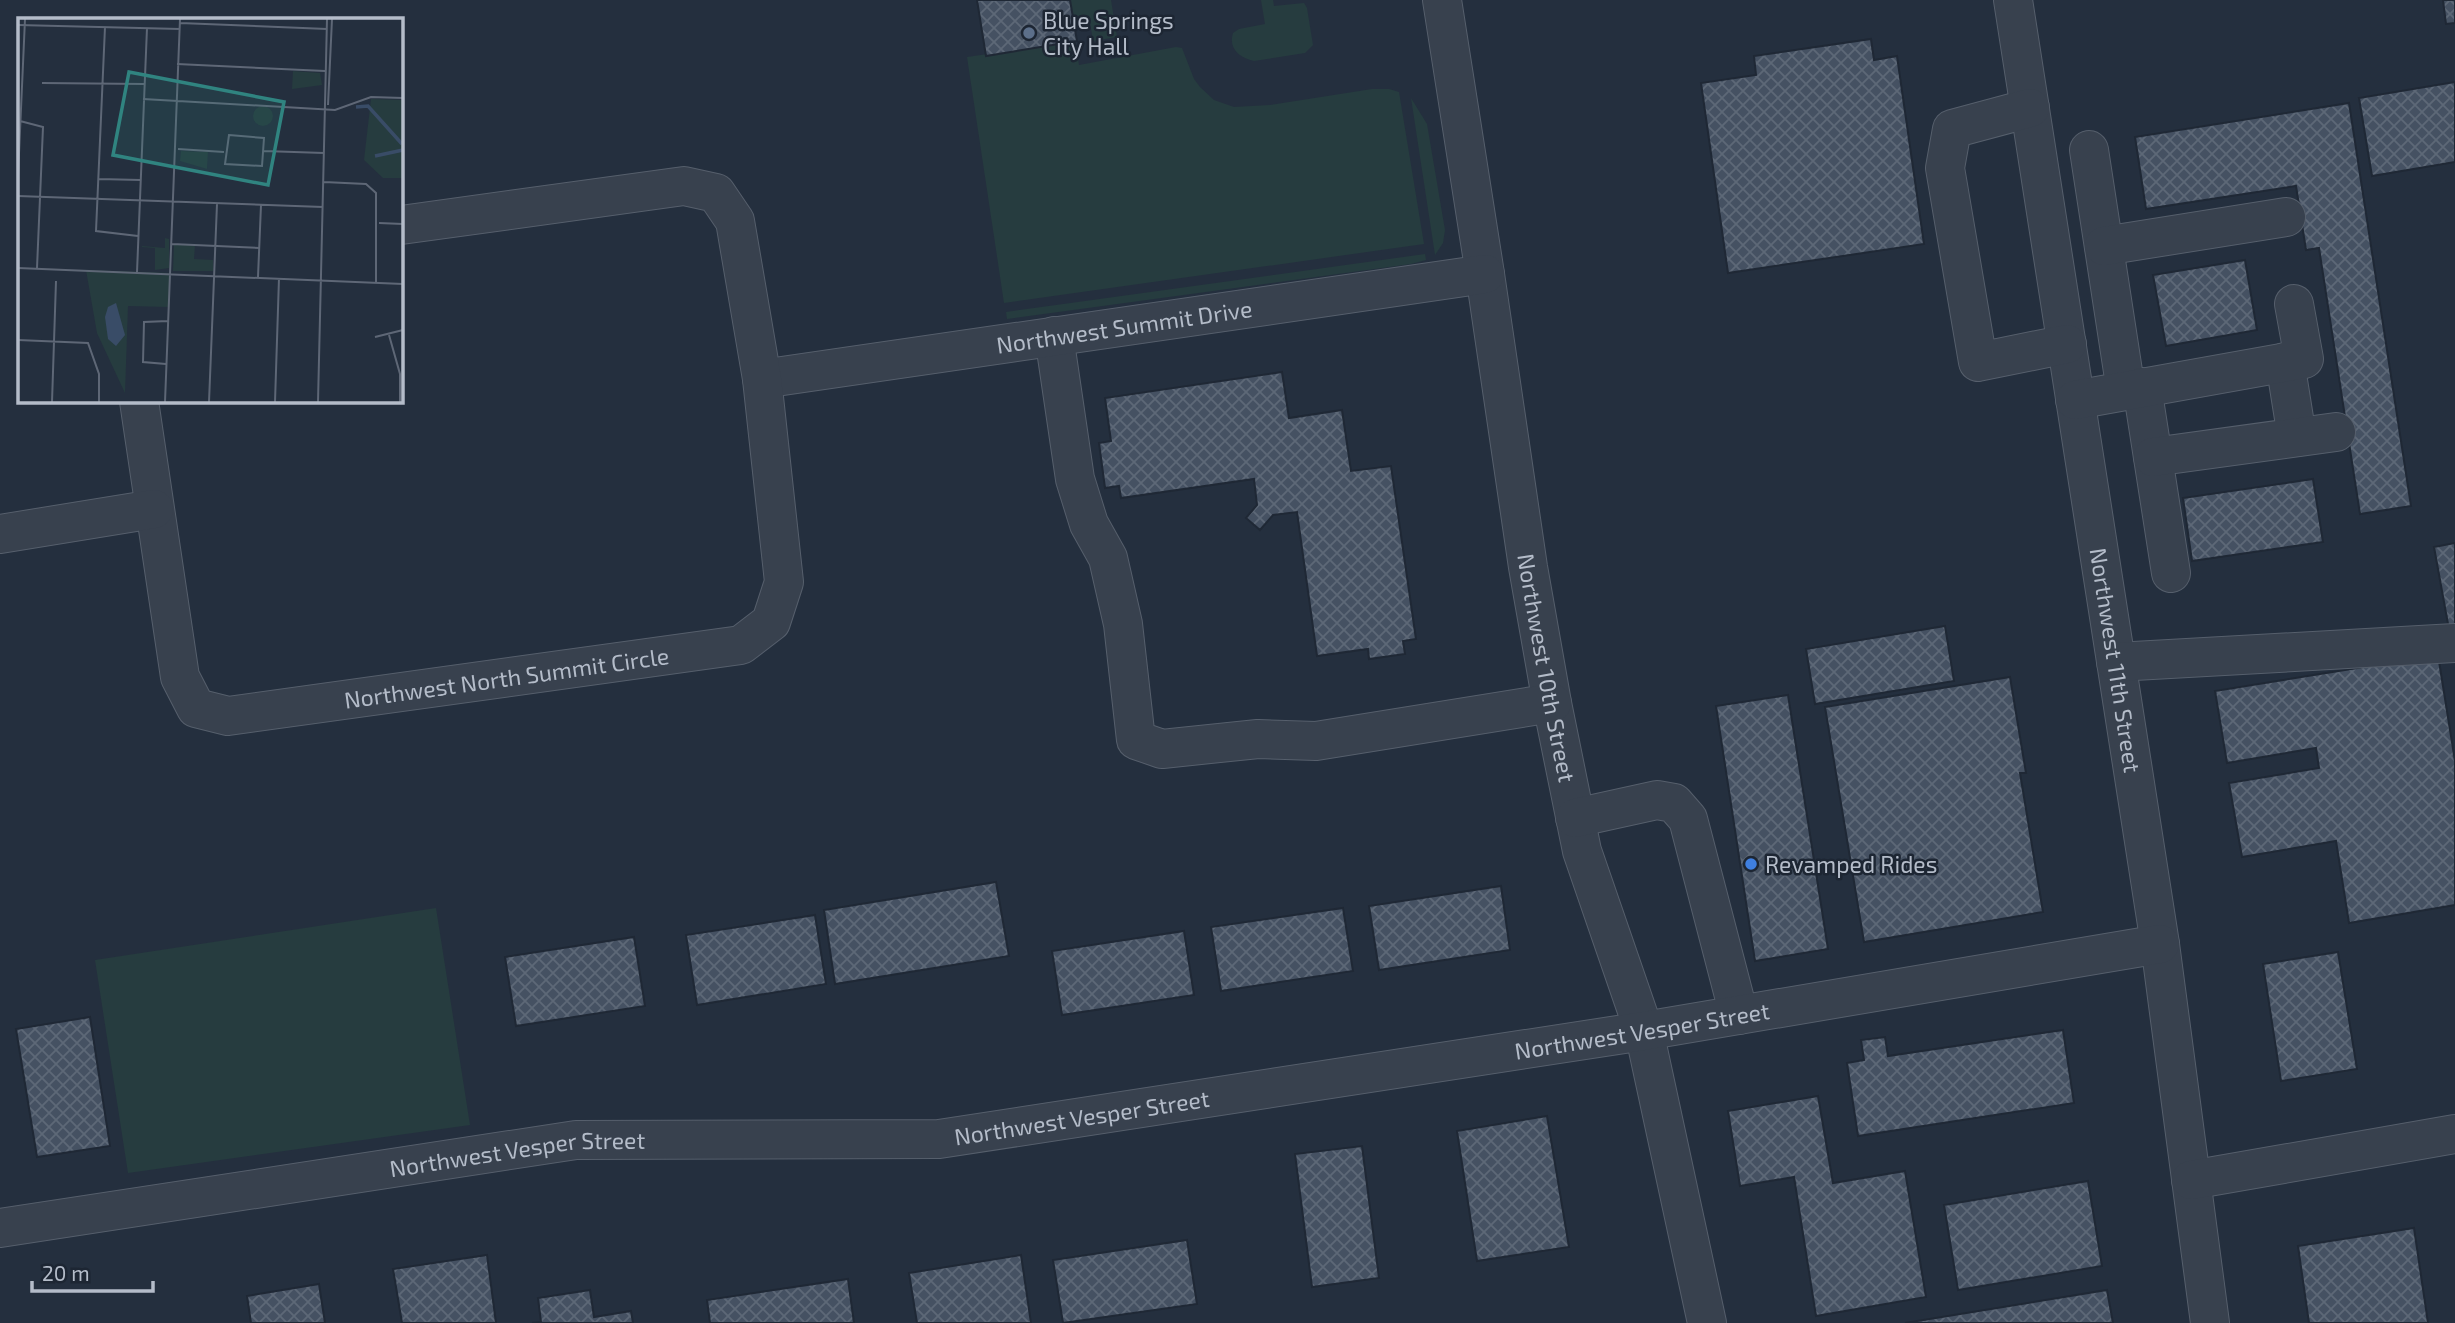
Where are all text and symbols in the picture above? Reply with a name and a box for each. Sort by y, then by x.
place label: Blue Springs City Hall [1043,6,1174,60]
inset map [18,18,402,402]
marker: Blue Springs City Hall [1021,25,1037,41]
street label: Northwest Summit Drive [994,294,1254,359]
street label: Northwest 11th Street [2084,546,2147,775]
street label: Northwest 10th Street [1512,552,1582,785]
street label: Northwest North Summit Circle [342,641,671,714]
place label: Revamped Rides [1765,850,1937,878]
marker: Revamped Rides [1743,856,1759,872]
street label: Northwest Vesper Street [1513,996,1772,1065]
street label: Northwest Vesper Street [952,1084,1211,1150]
street label: Northwest Vesper Street [388,1126,645,1182]
scale bar [32,1250,152,1294]
text: 20 m [42,1260,90,1285]

